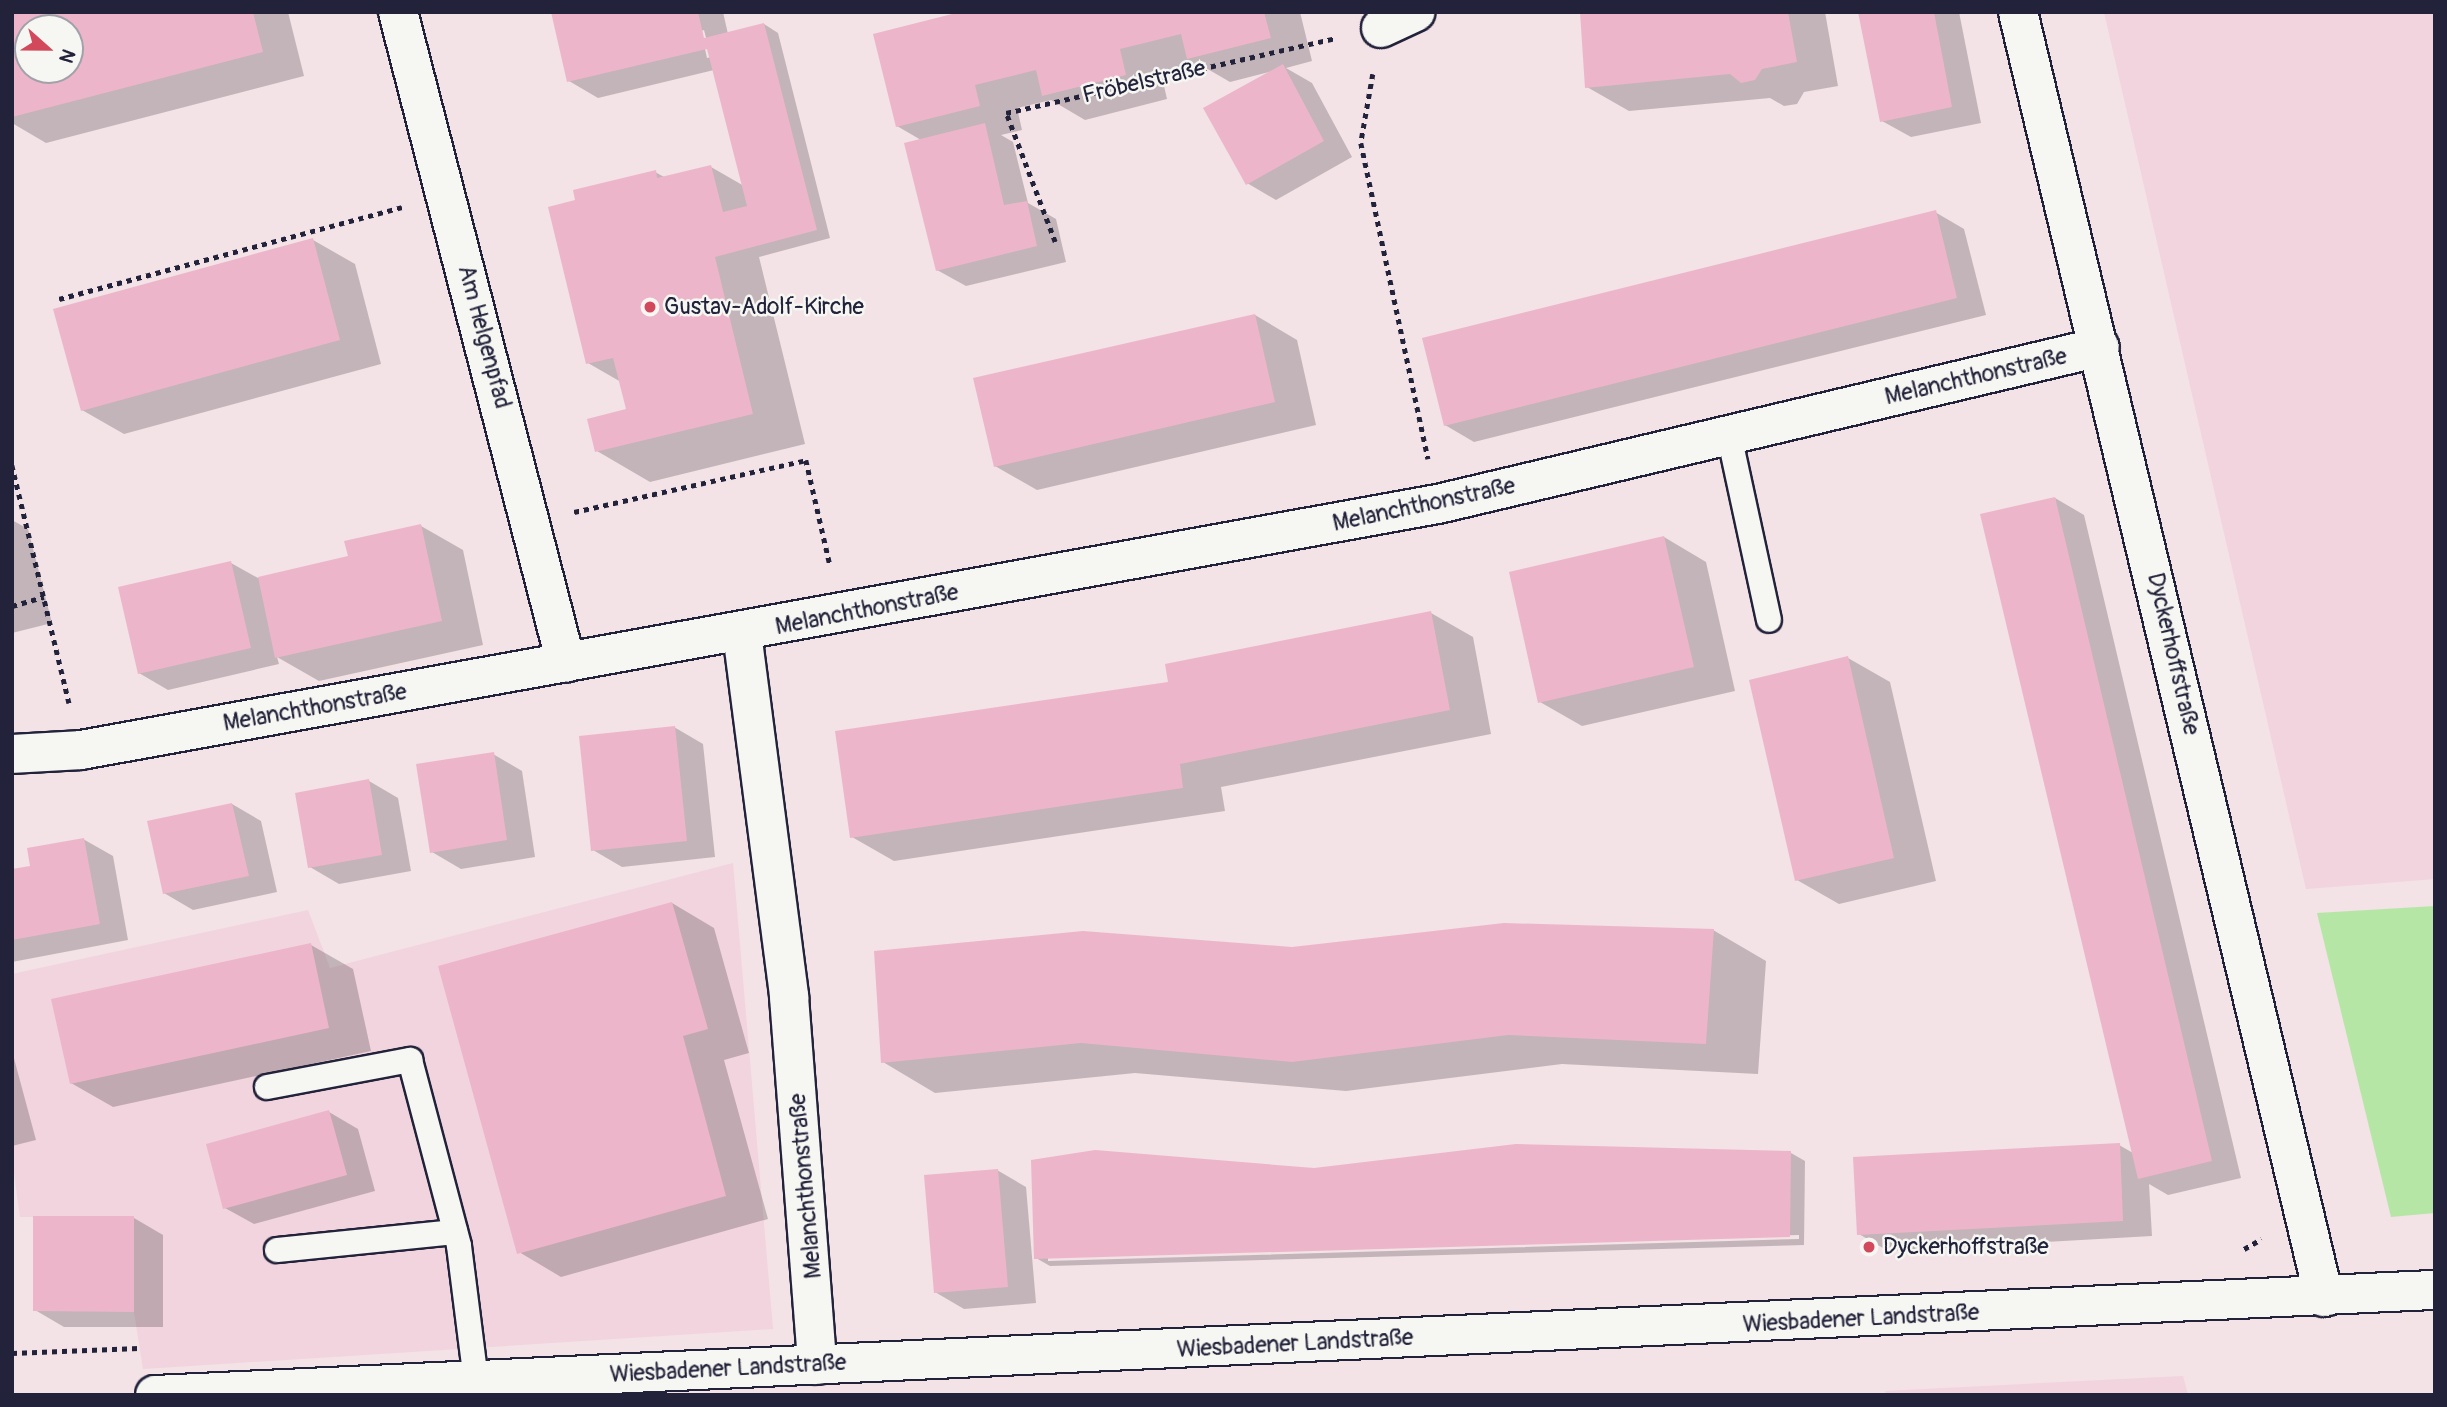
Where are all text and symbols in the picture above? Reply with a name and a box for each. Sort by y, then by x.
north arrow [14,14,84,84]
text: N [53,45,80,66]
street label: Fröbelstraße [1080,54,1208,110]
street label: Am Helgenpfad [452,262,516,412]
place label: Gustav-Adolf-Kirche [664,293,864,321]
marker: Gustav-Adolf-Kirche [642,299,658,315]
street label: Melanchthonstraße [1882,343,2070,411]
street label: Melanchthonstraße [1330,472,1518,538]
street label: Dyckerhoffstraße [2141,570,2205,738]
street label: Melanchthonstraße [773,579,961,641]
street label: Melanchthonstraße [221,678,409,738]
street label: Melanchthonstraße [784,1092,828,1280]
place label: Dyckerhoffstraße [1883,1233,2049,1261]
marker: Dyckerhoffstraße [1861,1239,1877,1255]
street label: Wiesbadener Landstraße [1742,1299,1980,1339]
street label: Wiesbadener Landstraße [1176,1324,1414,1364]
street label: Wiesbadener Landstraße [609,1349,847,1389]

